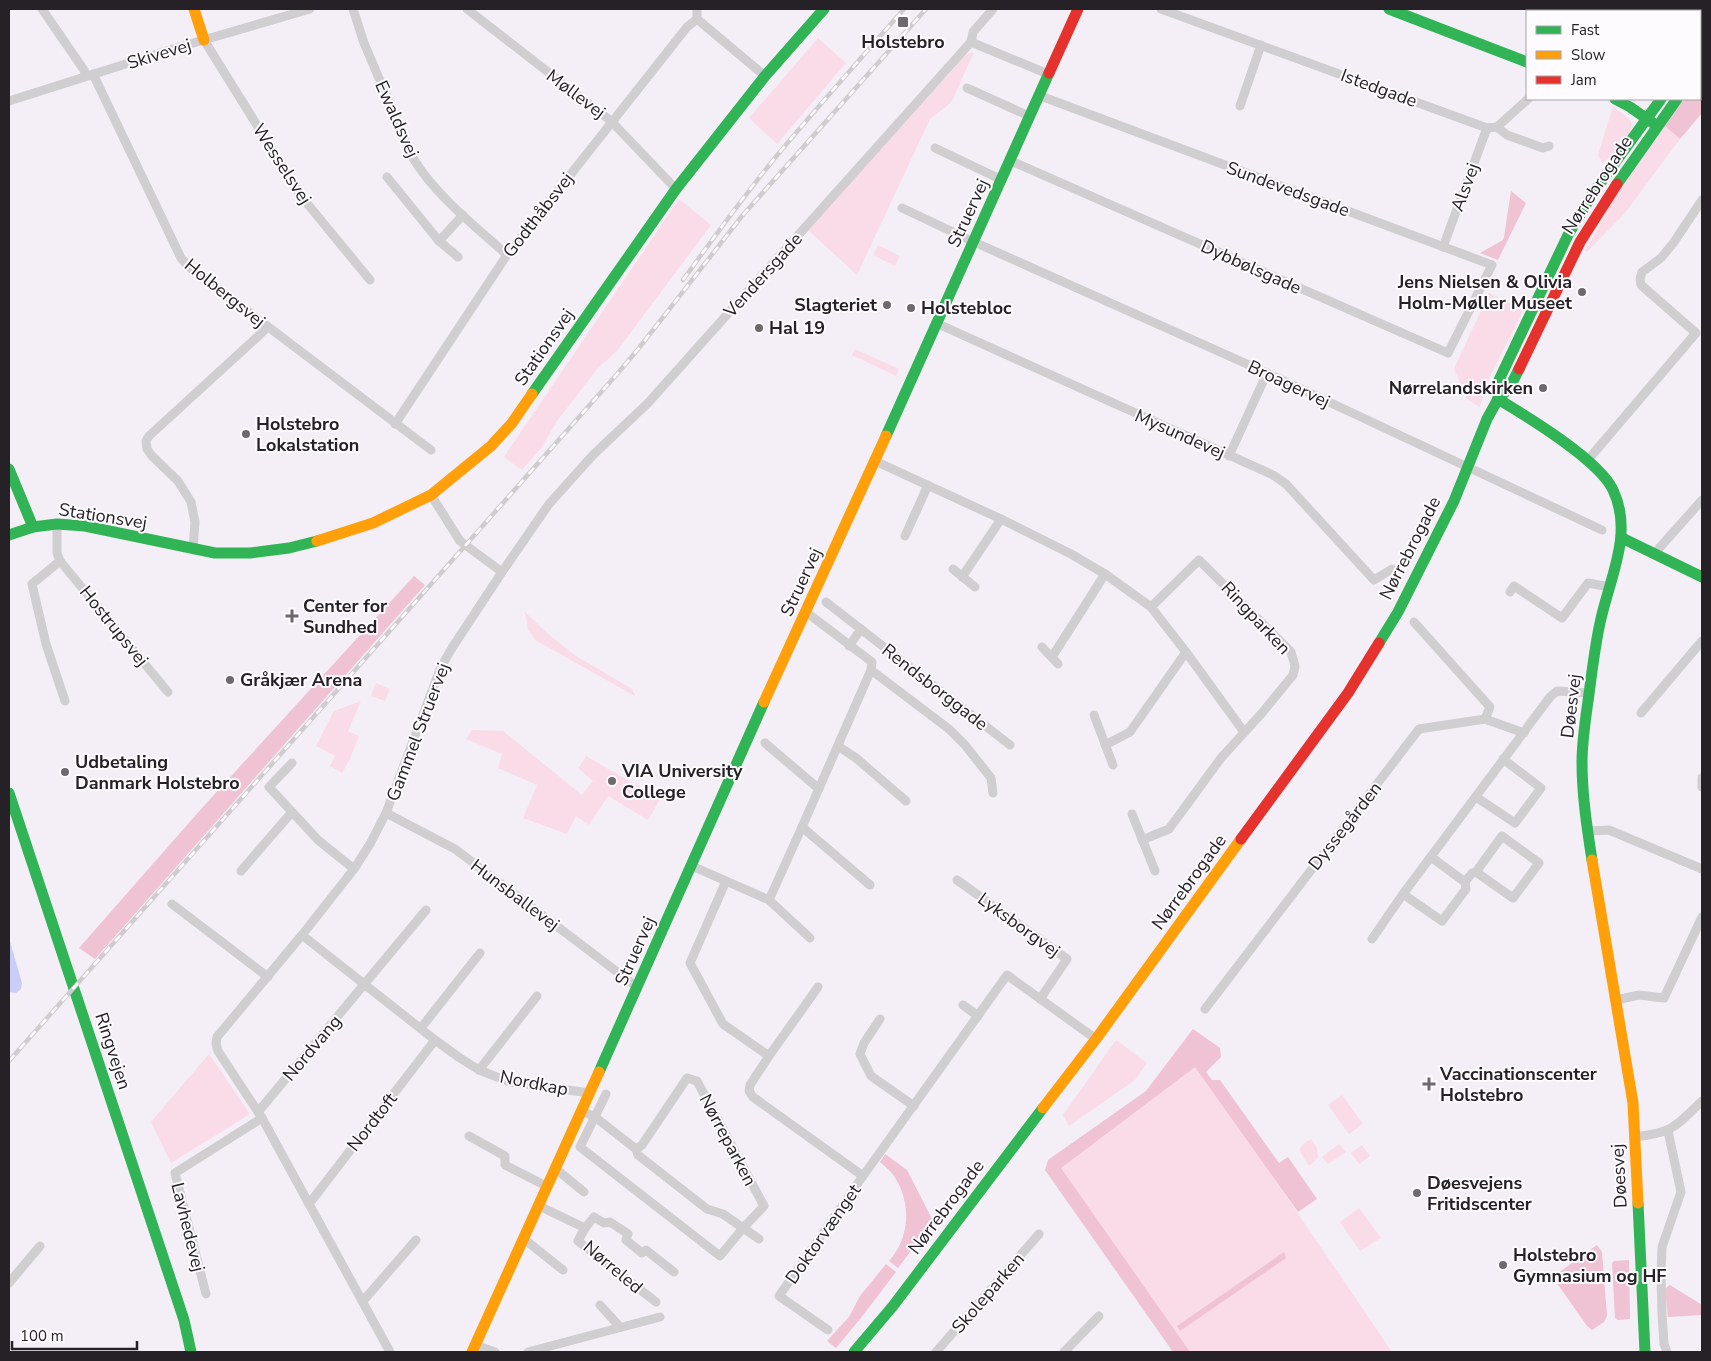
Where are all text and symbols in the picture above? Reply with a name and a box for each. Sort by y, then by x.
legend [1526,10,1701,100]
marker: Holstebro [896,15,910,29]
text: Fast [1571,20,1600,40]
place label: Holstebro [861,30,945,54]
street label: Skivevej [124,33,194,75]
text: Slow [1571,45,1606,65]
street label: Istedgade [1337,63,1421,113]
street label: Møllevej [541,64,611,124]
text: Jam [1570,70,1597,90]
street label: Ewaldsvej [369,77,425,161]
street label: Wesselsvej [247,119,317,209]
street label: Nørrebrogade [1556,131,1638,239]
street label: Sundevedsgade [1223,156,1353,222]
street label: Alsvej [1445,159,1485,215]
street label: Godthåbsvej [497,168,579,262]
street label: Struervej [942,175,994,251]
street label: Vendersgade [718,227,808,323]
street label: Dybbølsgade [1197,234,1305,300]
street label: Holbergsvej [180,253,270,333]
place label: Jens Nielsen & Olivia Holm-Møller Museet [1397,270,1572,315]
marker: Jens Nielsen & Olivia Holm-Møller Museet [1576,286,1588,298]
place label: Slagteriet [794,293,877,317]
place label: Holstebloc [921,296,1012,320]
marker: Slagteriet [881,299,893,311]
marker: Holstebloc [905,302,917,314]
street label: Stationsvej [509,304,579,390]
place label: Hal 19 [769,316,825,340]
marker: Hal 19 [753,322,765,334]
street label: Broagervej [1244,355,1334,413]
place label: Nørrelandskirken [1389,376,1533,400]
marker: Nørrelandskirken [1537,382,1549,394]
street label: Mysundevej [1131,403,1229,465]
place label: Holstebro Lokalstation [256,412,359,457]
marker: Holstebro Lokalstation [240,428,252,440]
street label: Nørrebrogade [1374,492,1446,604]
street label: Stationsvej [57,497,149,535]
street label: Struervej [775,544,827,620]
street label: Ringparken [1216,576,1296,660]
street label: Hostrupsvej [74,581,154,671]
place label: Center for Sundhed [303,594,387,639]
marker: Center for Sundhed [285,609,299,623]
street label: Rendsborggade [877,638,993,736]
street label: Gammel Struervej [381,659,455,805]
place label: Gråkjær Arena [240,668,362,692]
street label: Døesvej [1555,673,1587,739]
marker: Gråkjær Arena [224,674,236,686]
place label: Udbetaling Danmark Holstebro [75,750,240,795]
place label: VIA University College [621,759,743,804]
marker: Udbetaling Danmark Holstebro [59,766,71,778]
marker: VIA University College [606,775,618,787]
street label: Dyssegården [1303,777,1387,875]
street label: Nørrebrogade [1146,829,1232,935]
street label: Hunsballevej [466,854,564,936]
street label: Lyksborgvej [973,887,1065,963]
street label: Struervej [609,913,661,989]
street label: Ringvejen [89,1009,137,1093]
street label: Nordvang [277,1010,347,1086]
place label: Vaccinationscenter Holstebro [1439,1062,1597,1107]
street label: Nordkap [498,1065,570,1101]
marker: Vaccinationscenter Holstebro [1422,1077,1436,1091]
street label: Nordtoft [342,1087,403,1156]
street label: Nørreparken [694,1090,762,1190]
street label: Døesvej [1605,1143,1633,1209]
street label: Nørrebrogade [903,1155,989,1259]
place label: Døesvejens Fritidscenter [1427,1171,1532,1216]
street label: Doktorvænget [780,1179,867,1289]
street label: Lavhedevej [165,1180,211,1274]
marker: Døesvejens Fritidscenter [1411,1187,1423,1199]
street label: Nørreled [578,1235,648,1299]
place label: Holstebro Gymnasium og HF [1513,1243,1666,1288]
street label: Skoleparken [946,1247,1030,1339]
marker: Holstebro Gymnasium og HF [1497,1259,1509,1271]
scale bar [12,1318,138,1350]
text: 100 m [20,1326,64,1346]

